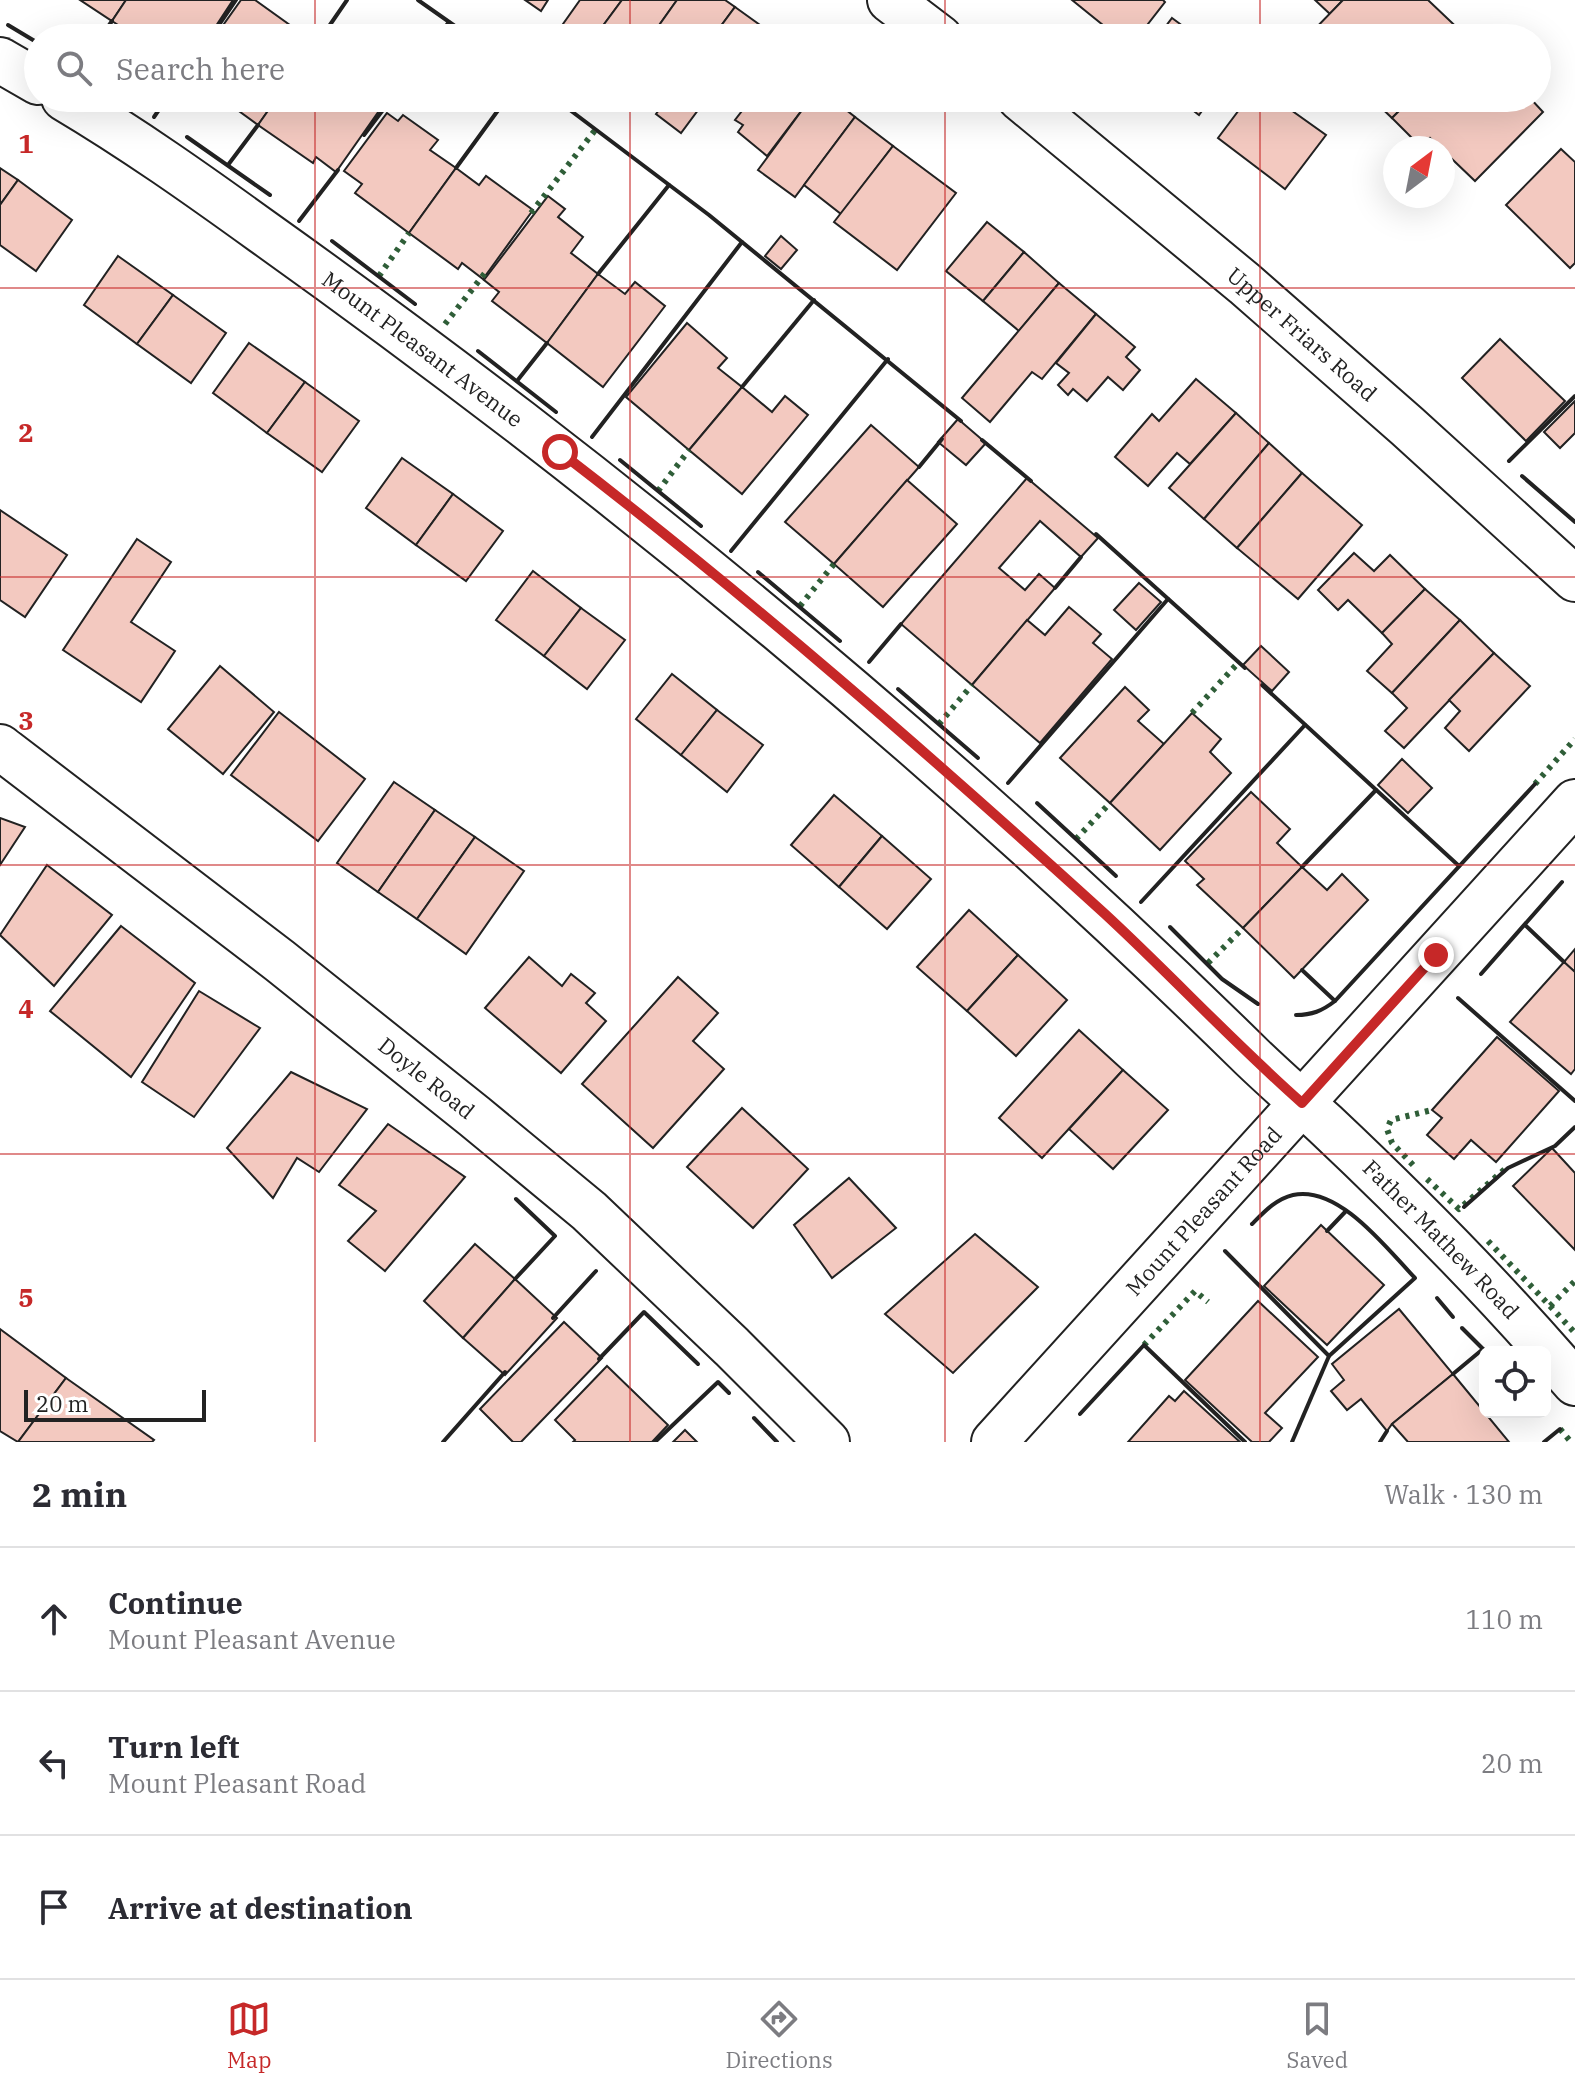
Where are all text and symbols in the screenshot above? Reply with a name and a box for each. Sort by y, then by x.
search box [24,24,1551,112]
icon: search [52,46,96,90]
text: Search here [116,49,285,88]
text: 1 [18,126,34,160]
north arrow [1383,136,1455,208]
street label: Upper Friars Road [1221,260,1384,407]
street label: Mount Pleasant Avenue [317,264,529,433]
text: 2 [18,415,34,449]
route start [542,434,578,470]
text: 3 [18,703,34,737]
route end [1418,937,1454,973]
text: 4 [18,991,34,1025]
street label: Doyle Road [373,1030,481,1125]
street label: Mount Pleasant Road [1119,1120,1288,1301]
street label: Father Mathew Road [1357,1153,1526,1325]
text: 5 [18,1280,34,1314]
map controls [1479,1346,1551,1418]
button: locate [1479,1346,1551,1418]
scale bar [24,1386,206,1422]
text: 20 m [36,1389,88,1418]
text: 2 min [32,1472,127,1516]
text: Walk · 130 m [1384,1477,1543,1511]
text: Continue [108,1583,243,1622]
icon: ahead [32,1597,76,1641]
text: 110 m [1465,1602,1543,1636]
text: Mount Pleasant Avenue [108,1622,396,1656]
text: Turn left [108,1727,240,1766]
icon: left [32,1741,76,1785]
text: 20 m [1481,1746,1543,1780]
text: Mount Pleasant Road [108,1766,366,1800]
icon: arrive [32,1885,76,1929]
text: Arrive at destination [108,1888,413,1927]
tab: Map [227,1997,272,2074]
tab: Directions [725,1997,833,2074]
tab: Saved [1286,1997,1348,2074]

